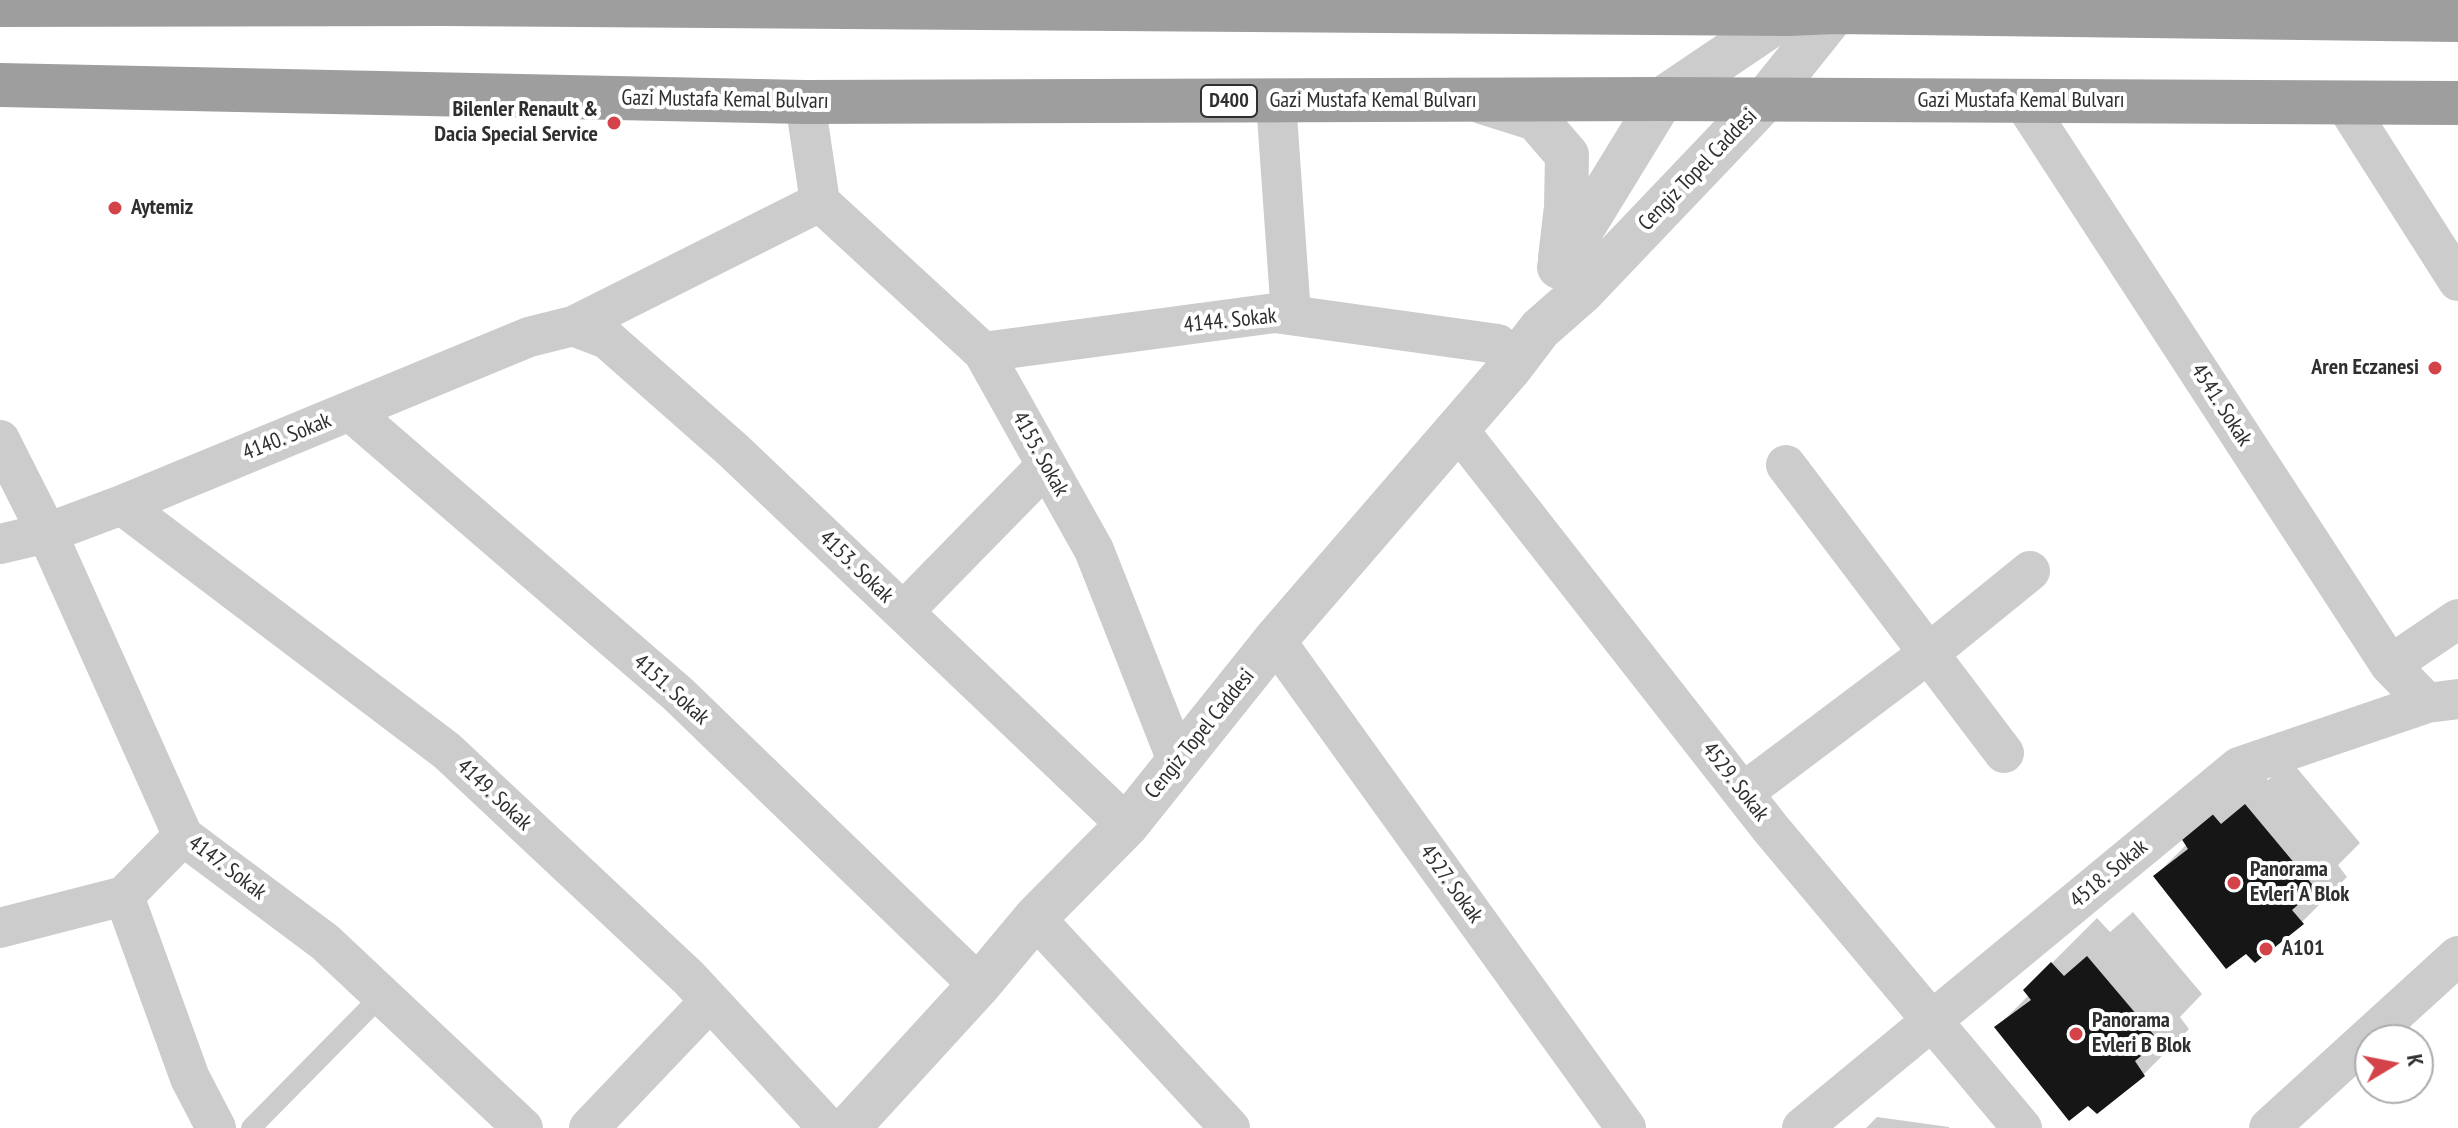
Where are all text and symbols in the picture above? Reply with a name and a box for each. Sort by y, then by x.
street label: Gazi Mustafa Kemal Bulvarı [621,85,829,115]
road number: D400 [1201,85,1257,117]
street label: Gazi Mustafa Kemal Bulvarı [1269,88,1477,114]
street label: Gazi Mustafa Kemal Bulvarı [1917,88,2125,114]
place label: Bilenler Renault & Dacia Special Service [434,97,598,148]
street label: Cengiz Topel Caddesi [1633,103,1763,237]
marker: Bilenler Renault & Dacia Special Service [605,114,623,132]
place label: Aytemiz [131,195,193,221]
marker: Aytemiz [106,199,124,217]
street label: 4144. Sokak [1182,303,1278,339]
place label: Aren Eczanesi [2311,355,2419,381]
street label: 4541. Sokak [2185,359,2257,451]
marker: Aren Eczanesi [2426,359,2444,377]
street label: 4140. Sokak [239,407,335,467]
street label: 4155. Sokak [1006,407,1074,501]
street label: 4153. Sokak [813,525,899,609]
street label: 4151. Sokak [628,649,714,731]
street label: Cengiz Topel Caddesi [1140,664,1260,804]
street label: 4529. Sokak [1696,737,1774,827]
street label: 4149. Sokak [451,754,537,836]
street label: 4147. Sokak [183,830,271,906]
street label: 4518. Sokak [2065,834,2153,914]
street label: 4527. Sokak [1414,839,1488,929]
place label: Panorama Evleri A Blok [2250,857,2349,908]
marker: Panorama Evleri A Blok [2225,874,2243,892]
place label: A101 [2282,936,2325,962]
marker: A101 [2257,940,2275,958]
place label: Panorama Evleri B Blok [2092,1008,2191,1060]
north arrow [2354,1024,2434,1104]
marker: Panorama Evleri B Blok [2067,1025,2085,1043]
text: K [2401,1052,2430,1068]

